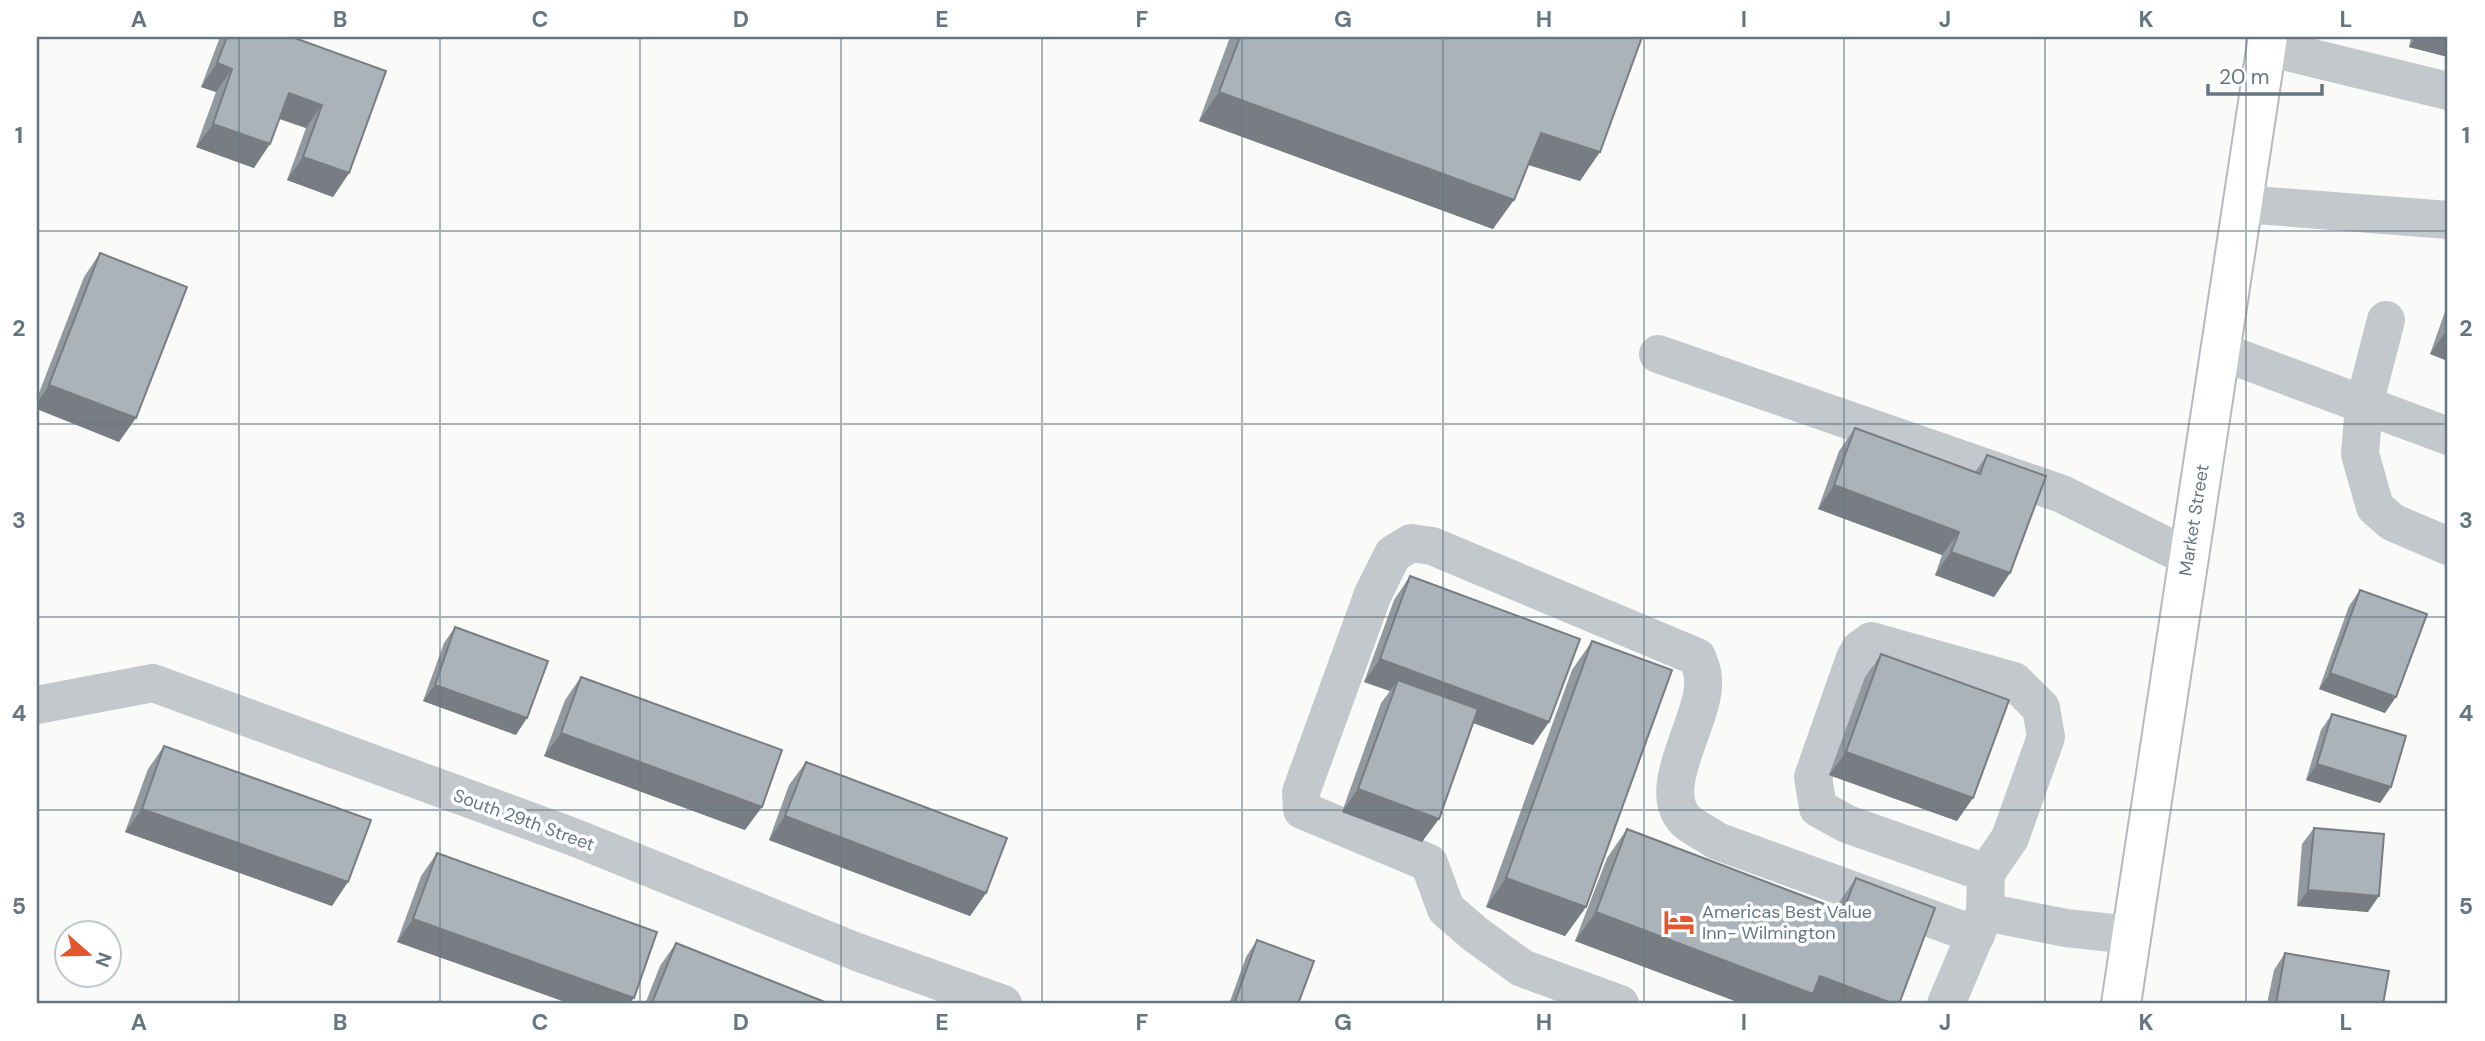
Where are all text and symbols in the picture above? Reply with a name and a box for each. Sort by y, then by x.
text: A [131,4,147,34]
text: B [333,4,347,34]
text: C [532,4,548,34]
text: D [733,4,749,34]
text: E [935,4,949,34]
text: F [1136,4,1149,34]
text: G [1334,4,1352,34]
text: H [1536,4,1552,34]
text: I [1741,4,1747,34]
text: J [1939,4,1951,34]
text: K [2138,4,2154,34]
text: L [2340,4,2352,34]
scale bar [2208,52,2322,96]
text: 20 m [2219,63,2270,91]
text: 1 [15,120,23,150]
text: 1 [2462,120,2470,150]
text: 2 [12,313,26,343]
text: 2 [2459,313,2473,343]
street label: Market Street [2173,462,2215,578]
text: 3 [12,505,26,535]
text: 3 [2459,505,2473,535]
text: 4 [12,698,27,728]
text: 4 [2459,698,2474,728]
street label: South 29th Street [450,783,598,857]
text: 5 [12,891,26,921]
text: 5 [2459,891,2473,921]
place label: Americas Best Value Inn- Wilmington [1702,900,1872,945]
hotel icon: Americas Best Value Inn- Wilmington [1662,905,1696,939]
north arrow [52,918,122,988]
text: N [89,949,118,970]
text: A [131,1007,147,1037]
text: B [333,1007,347,1037]
text: C [532,1007,548,1037]
text: D [733,1007,749,1037]
text: E [935,1007,949,1037]
text: F [1136,1007,1149,1037]
text: G [1334,1007,1352,1037]
text: H [1536,1007,1552,1037]
text: I [1741,1007,1747,1037]
text: J [1939,1007,1951,1037]
text: K [2138,1007,2154,1037]
text: L [2340,1007,2352,1037]

